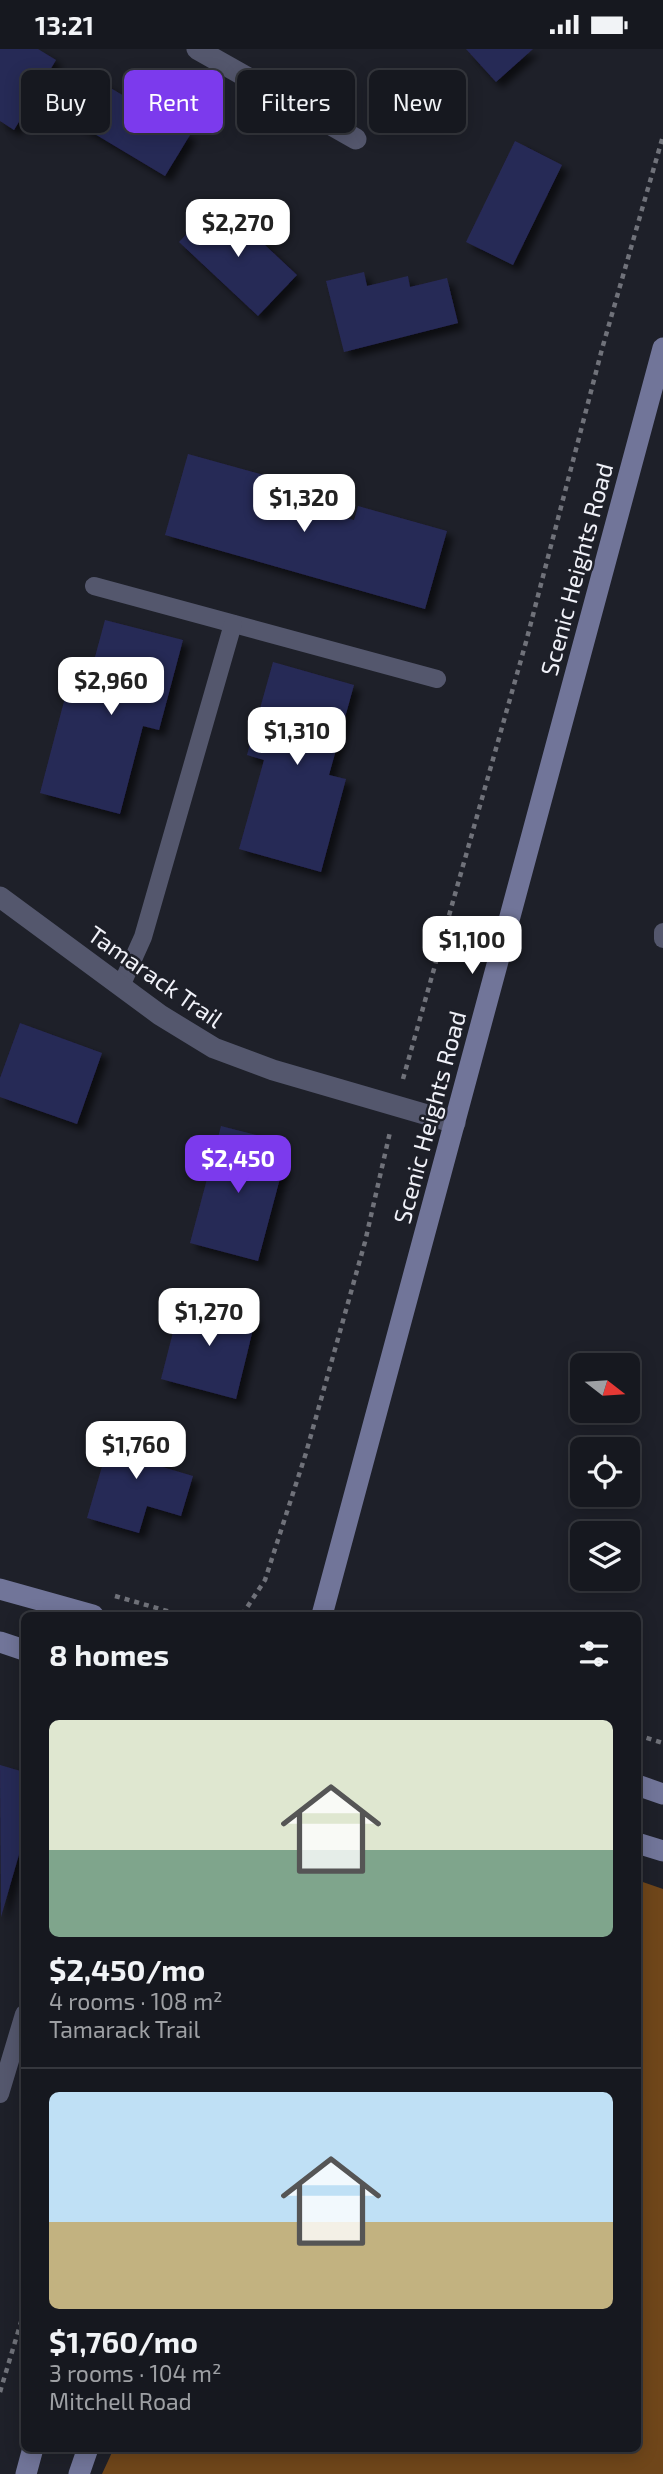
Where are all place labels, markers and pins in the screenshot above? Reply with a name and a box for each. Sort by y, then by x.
pin: $2,270 [181,199,295,259]
pin: $1,320 [247,475,361,534]
pin: $2,960 [54,657,168,717]
pin: $1,310 [240,707,354,767]
pin: $1,100 [415,916,529,976]
pin: $2,450 [181,1135,295,1195]
pin: $1,270 [152,1289,266,1348]
pin: $1,760 [79,1421,193,1481]

